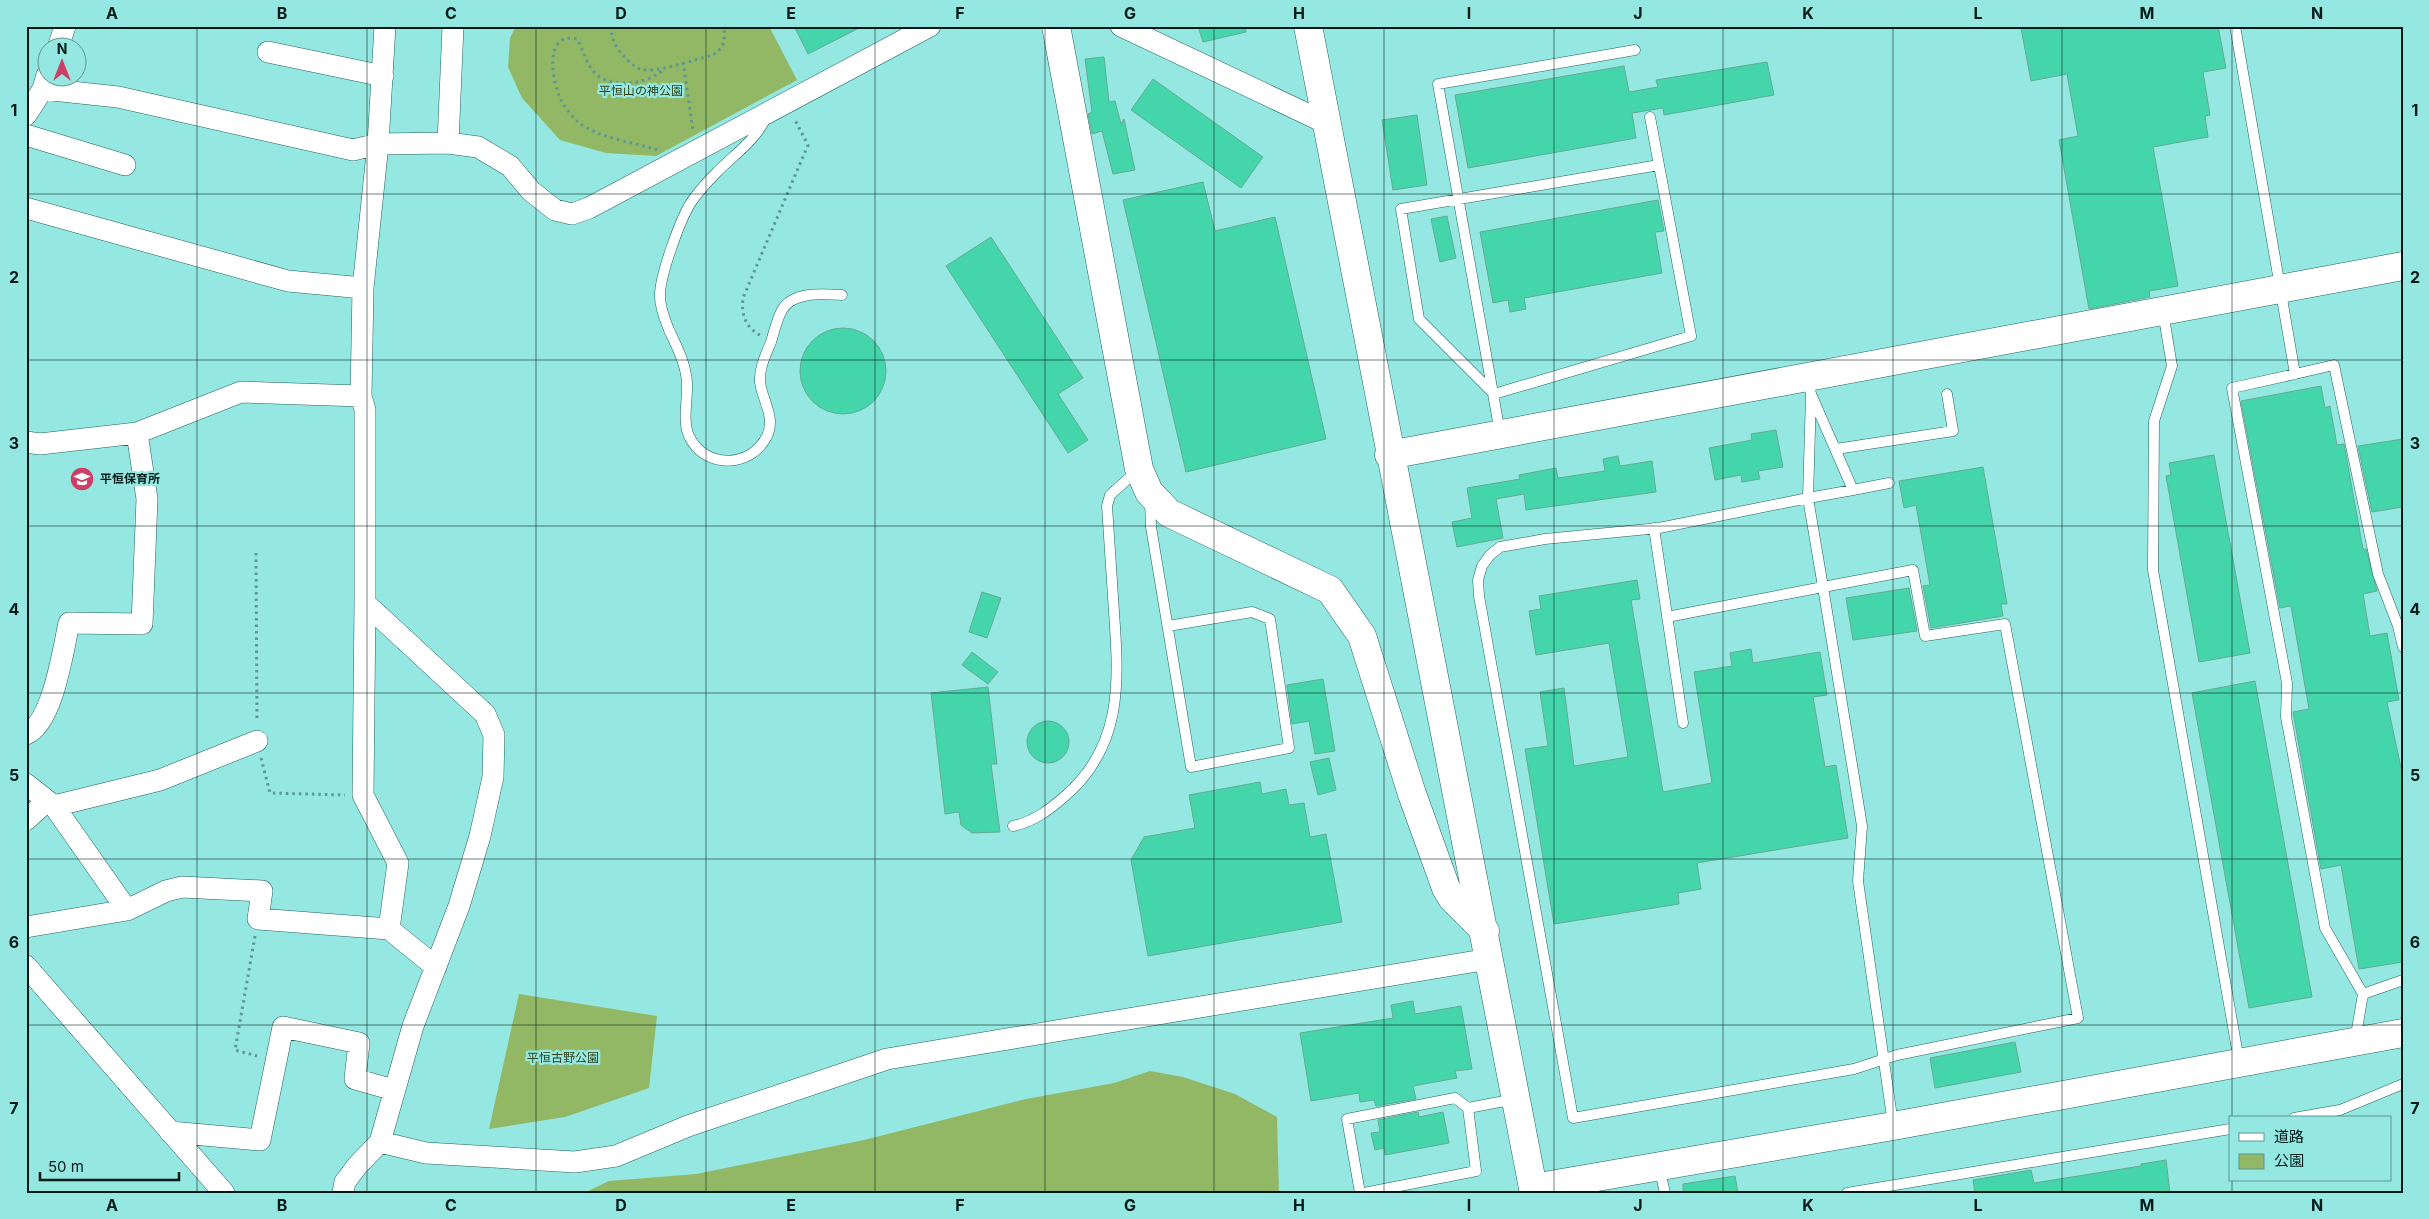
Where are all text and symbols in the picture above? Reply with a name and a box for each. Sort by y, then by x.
text: A [106,3,118,23]
text: B [277,3,287,23]
text: C [445,3,457,23]
text: D [615,3,627,23]
text: E [786,3,796,23]
text: F [955,3,965,23]
text: G [1124,3,1136,23]
text: H [1293,3,1305,23]
text: I [1467,3,1471,23]
text: J [1633,3,1643,23]
text: K [1802,3,1814,23]
text: L [1973,3,1983,23]
text: M [2140,3,2154,23]
text: N [2311,3,2323,23]
north arrow [38,38,88,88]
text: N [57,40,67,57]
park label: 平恒山の神公園 [599,83,683,98]
text: 1 [11,100,17,120]
text: 1 [2412,100,2418,120]
text: 2 [9,267,19,287]
text: 2 [2410,267,2420,287]
text: 3 [9,433,19,453]
text: 3 [2410,433,2420,453]
school or university icon: 平恒保育所 [69,466,95,492]
place label: 平恒保育所 [100,471,160,486]
text: 4 [9,599,20,619]
text: 4 [2410,599,2421,619]
text: 5 [9,765,19,785]
text: 5 [2410,765,2420,785]
text: 6 [9,932,19,952]
text: 6 [2410,932,2420,952]
park label: 平恒古野公園 [527,1050,599,1065]
text: 7 [9,1098,19,1118]
text: 7 [2410,1098,2420,1118]
legend [2229,1116,2392,1182]
text: 道路 [2274,1127,2304,1146]
scale bar [40,1149,179,1181]
text: 公園 [2274,1151,2304,1170]
text: 50 m [48,1157,84,1176]
text: A [106,1195,118,1215]
text: B [277,1195,287,1215]
text: C [445,1195,457,1215]
text: D [615,1195,627,1215]
text: E [786,1195,796,1215]
text: F [955,1195,965,1215]
text: G [1124,1195,1136,1215]
text: H [1293,1195,1305,1215]
text: I [1467,1195,1471,1215]
text: J [1633,1195,1643,1215]
text: K [1802,1195,1814,1215]
text: L [1973,1195,1983,1215]
text: M [2140,1195,2154,1215]
text: N [2311,1195,2323,1215]

